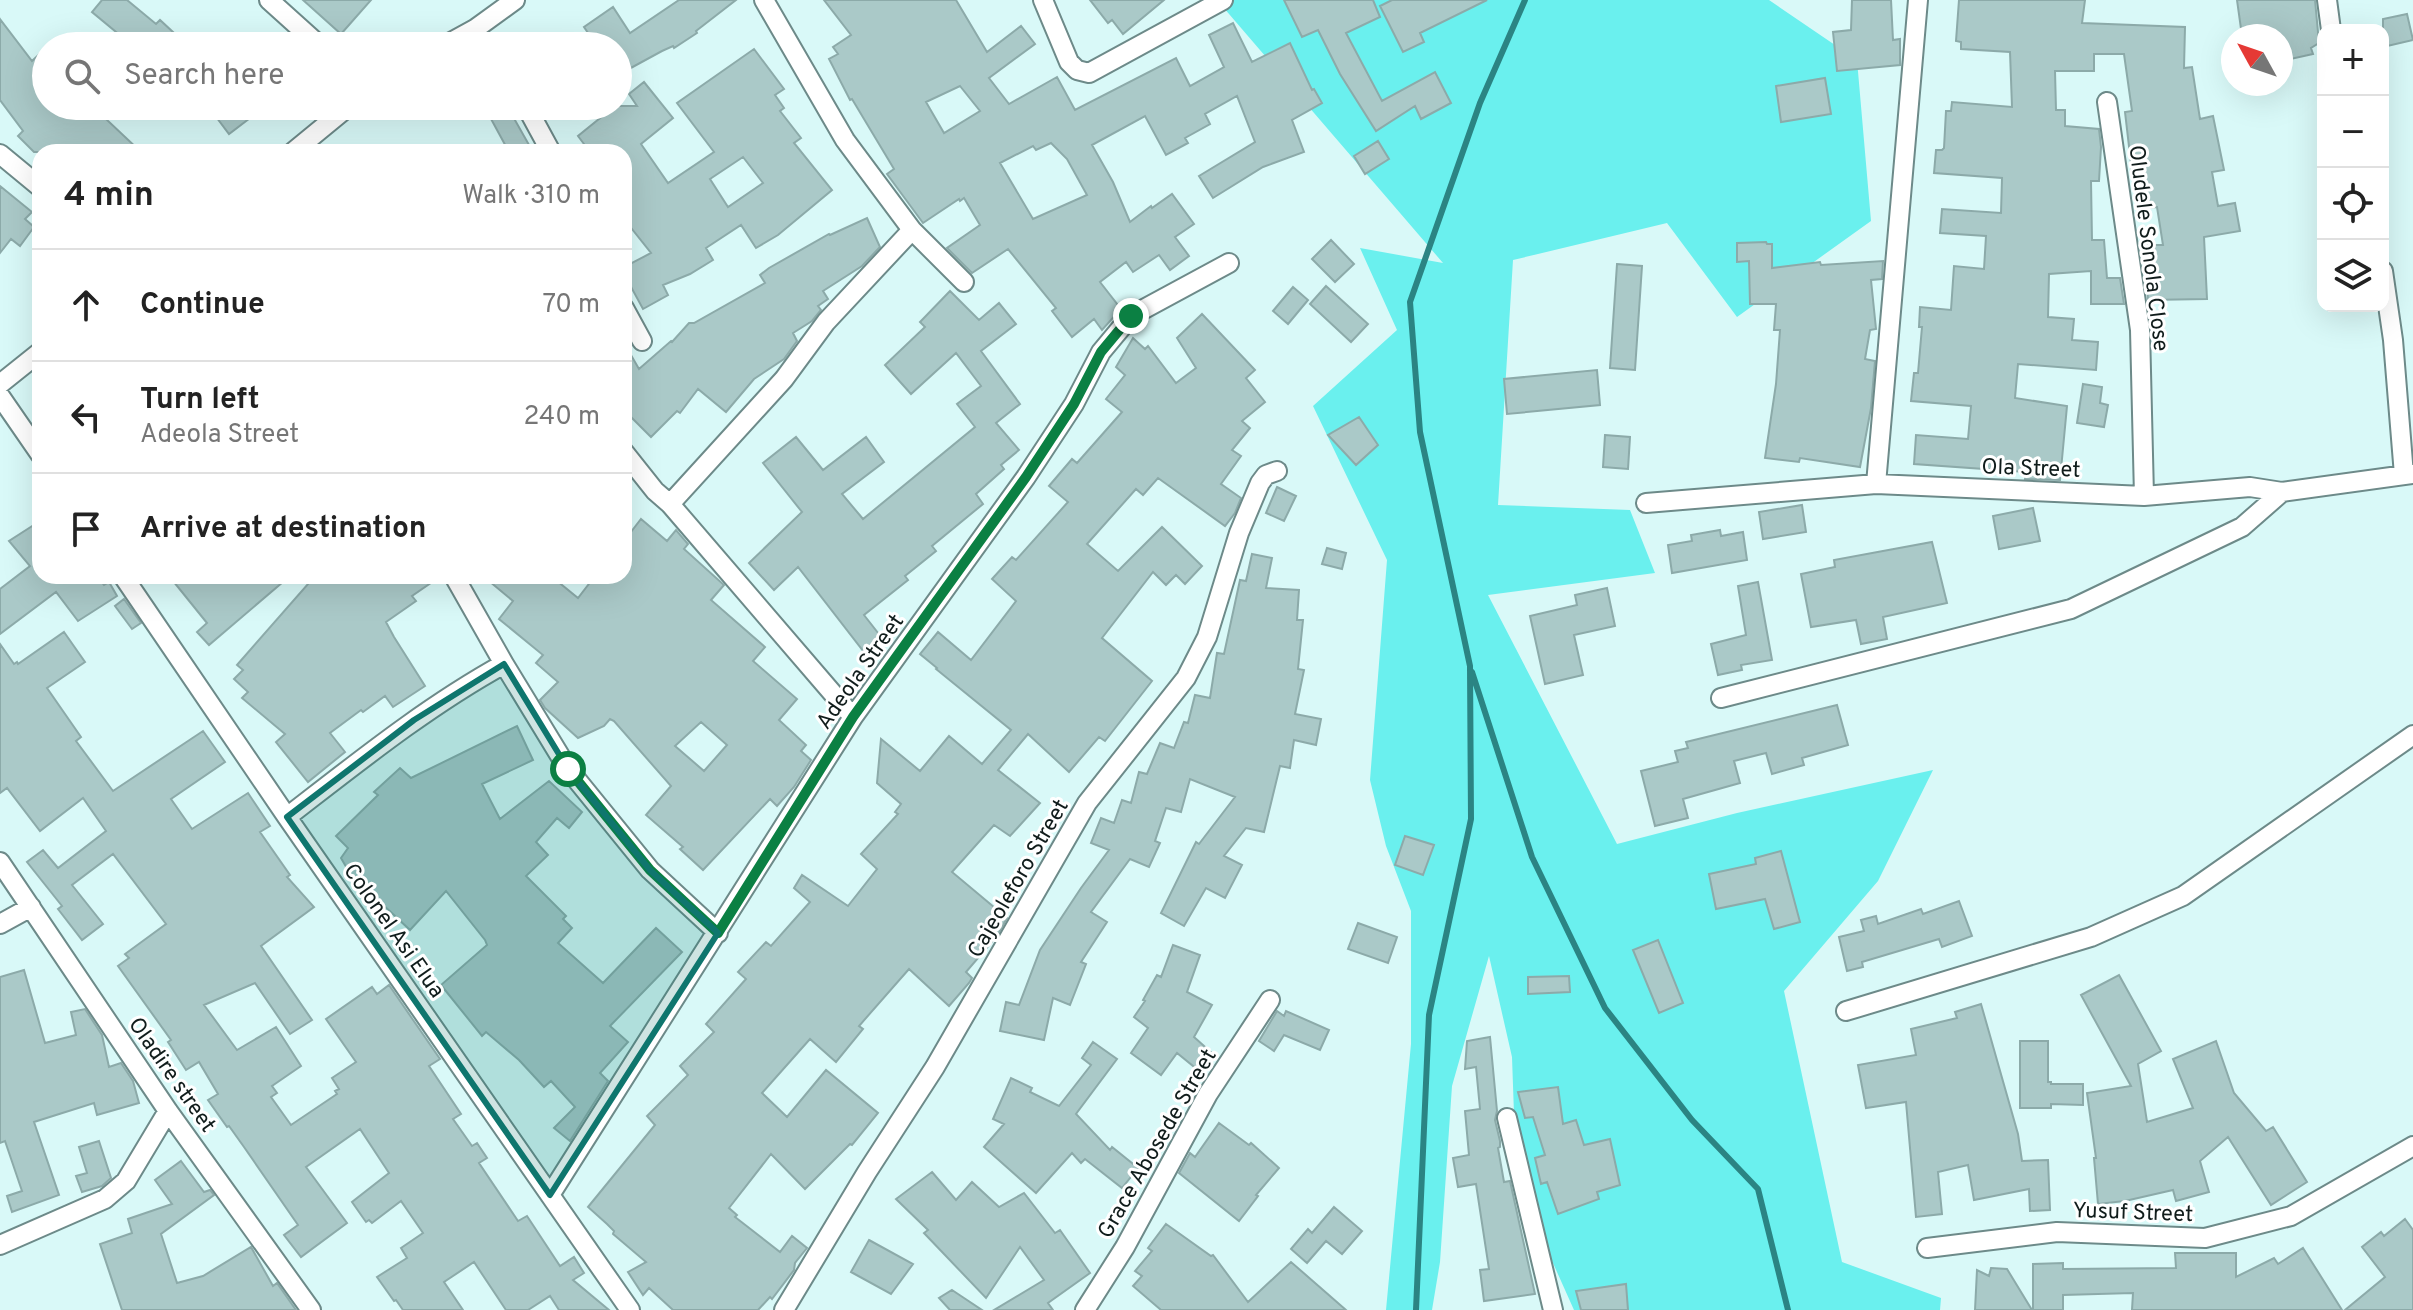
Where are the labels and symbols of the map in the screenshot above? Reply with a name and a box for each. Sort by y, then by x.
north arrow [2221,24,2293,96]
street label: Oludele Sonola Close [2121,144,2174,353]
route end [1113,298,1149,334]
street label: Ola Street [1981,454,2081,485]
street label: Adeola Street [811,610,911,735]
route start [550,751,586,787]
street label: Cajeoleforo Street [963,795,1076,963]
street label: Colonel Asi Elua [337,859,449,1004]
street label: Oladire street [121,1013,221,1138]
street label: Grace Abosede Street [1093,1045,1223,1244]
street label: Yusuf Street [2072,1198,2194,1229]

